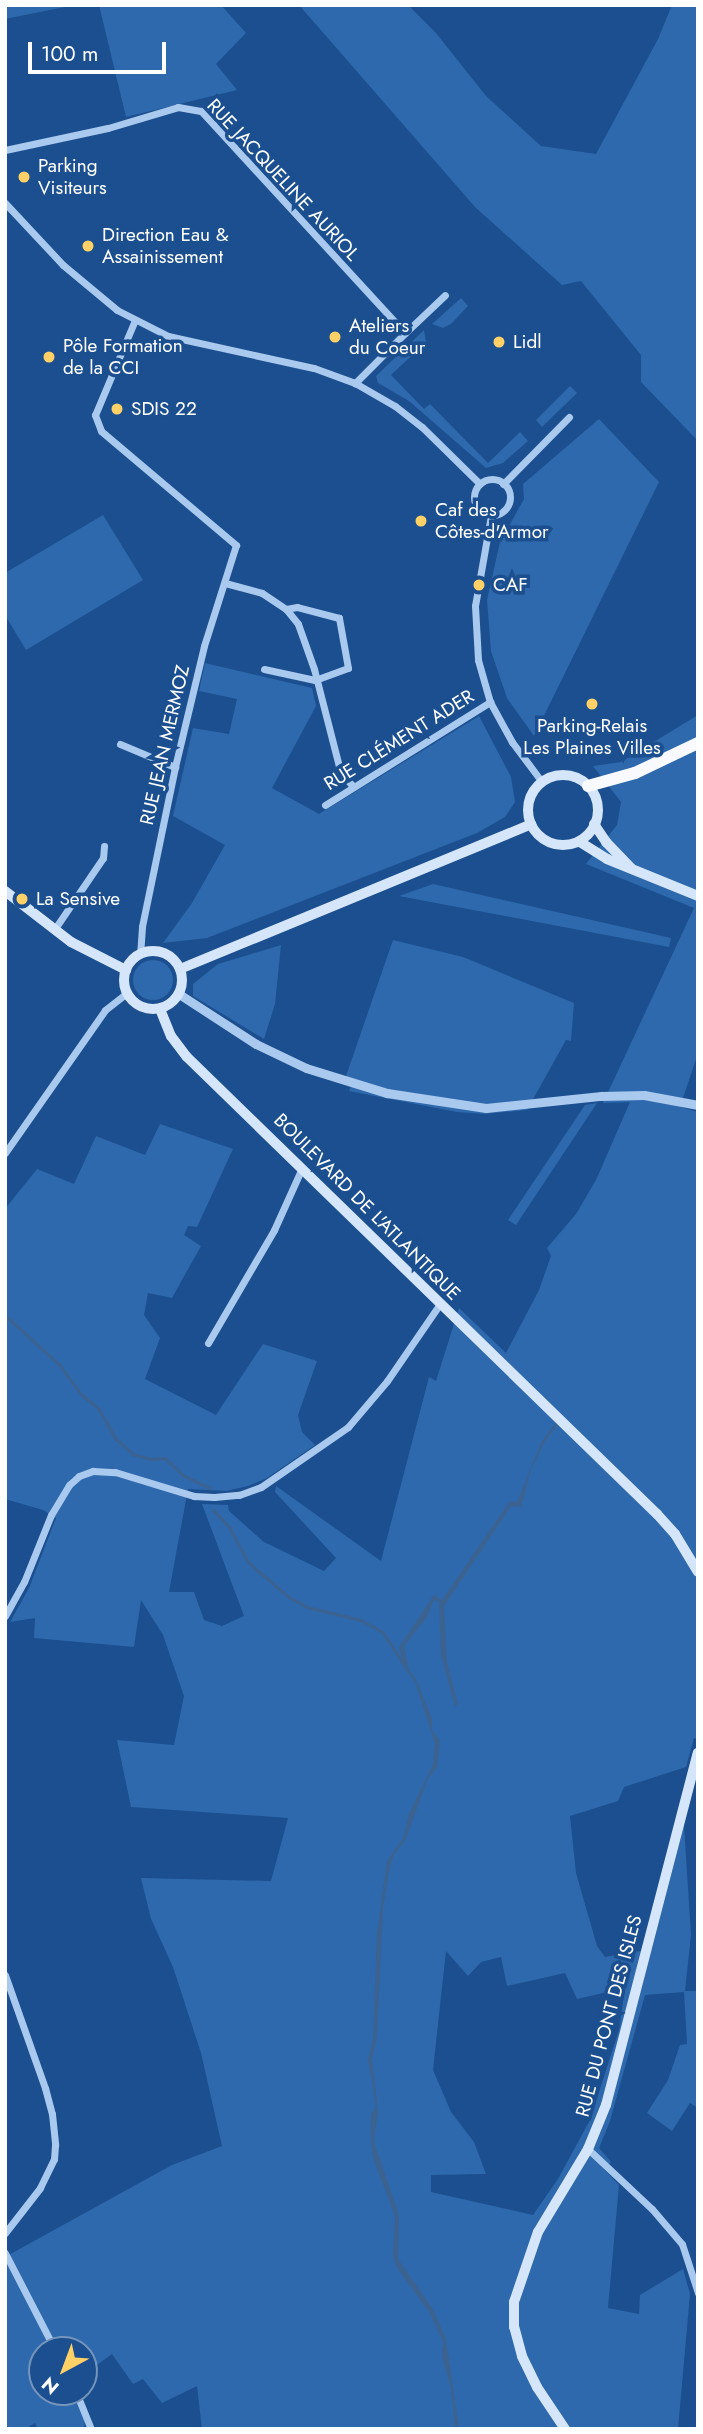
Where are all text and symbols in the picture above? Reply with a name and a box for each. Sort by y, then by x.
scale bar [32,28,170,72]
text: 100 m [41,39,98,69]
street label: RUE JACQUELINE AURIOL [202,94,364,266]
place label: Parking Visiteurs [38,155,107,199]
marker: Parking Visiteurs [16,169,32,185]
place label: Direction Eau & Assainissement [102,224,229,268]
marker: Direction Eau & Assainissement [80,238,96,254]
place label: Ateliers du Coeur [349,315,425,359]
marker: Ateliers du Coeur [327,329,343,345]
place label: Lidl [513,331,542,353]
marker: Lidl [491,334,507,350]
place label: Pôle Formation de la CCI [63,335,183,379]
marker: Pôle Formation de la CCI [41,349,57,365]
place label: SDIS 22 [131,398,197,420]
marker: SDIS 22 [109,401,125,417]
place label: Caf des Côtes-d'Armor [435,499,549,543]
marker: Caf des Côtes-d'Armor [413,513,429,529]
place label: CAF [493,574,528,596]
marker: CAF [471,577,487,593]
street label: RUE JEAN MERMOZ [136,663,194,827]
street label: RUE CLÉMENT ADER [320,685,478,795]
marker: Parking-Relais Les Plaines Villes [584,696,600,712]
place label: Parking-Relais Les Plaines Villes [523,715,661,759]
place label: La Sensive [36,888,120,910]
marker: La Sensive [14,891,30,907]
street label: BOULEVARD DE L'ATLANTIQUE [269,1109,465,1305]
street label: RUE DU PONT DES ISLES [571,1913,647,2119]
north arrow [28,2336,98,2406]
text: N [36,2371,65,2401]

